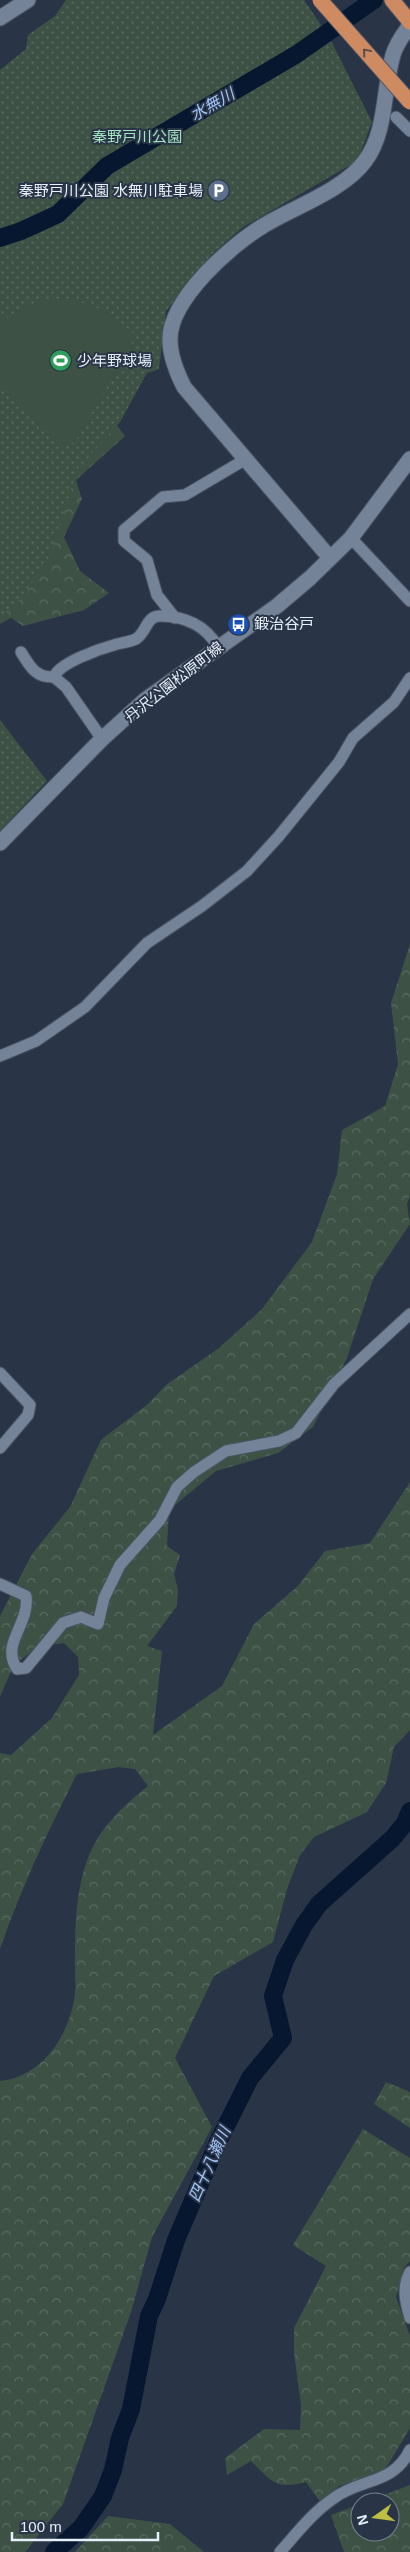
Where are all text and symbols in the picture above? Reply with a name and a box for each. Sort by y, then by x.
one-way arrow [363,49,372,58]
water label: 水無川 [187,84,239,124]
park label: 秦野戸川公園 [92,128,182,145]
parking icon: 秦野戸川公園 水無川駐車場 [207,179,231,203]
place label: 秦野戸川公園 水無川駐車場 [19,182,203,199]
sports icon: 少年野球場 [49,349,73,373]
place label: 少年野球場 [77,352,152,369]
bus stop icon: 鍛治谷戸 [226,612,250,636]
place label: 鍛治谷戸 [254,615,314,632]
street label: 丹沢公園松原町線 [121,638,226,725]
water label: 四十八瀬川 [185,2122,234,2204]
north arrow [350,2492,400,2542]
scale bar [12,2510,159,2542]
text: N [353,2513,371,2527]
text: 100 m [20,2518,62,2535]

